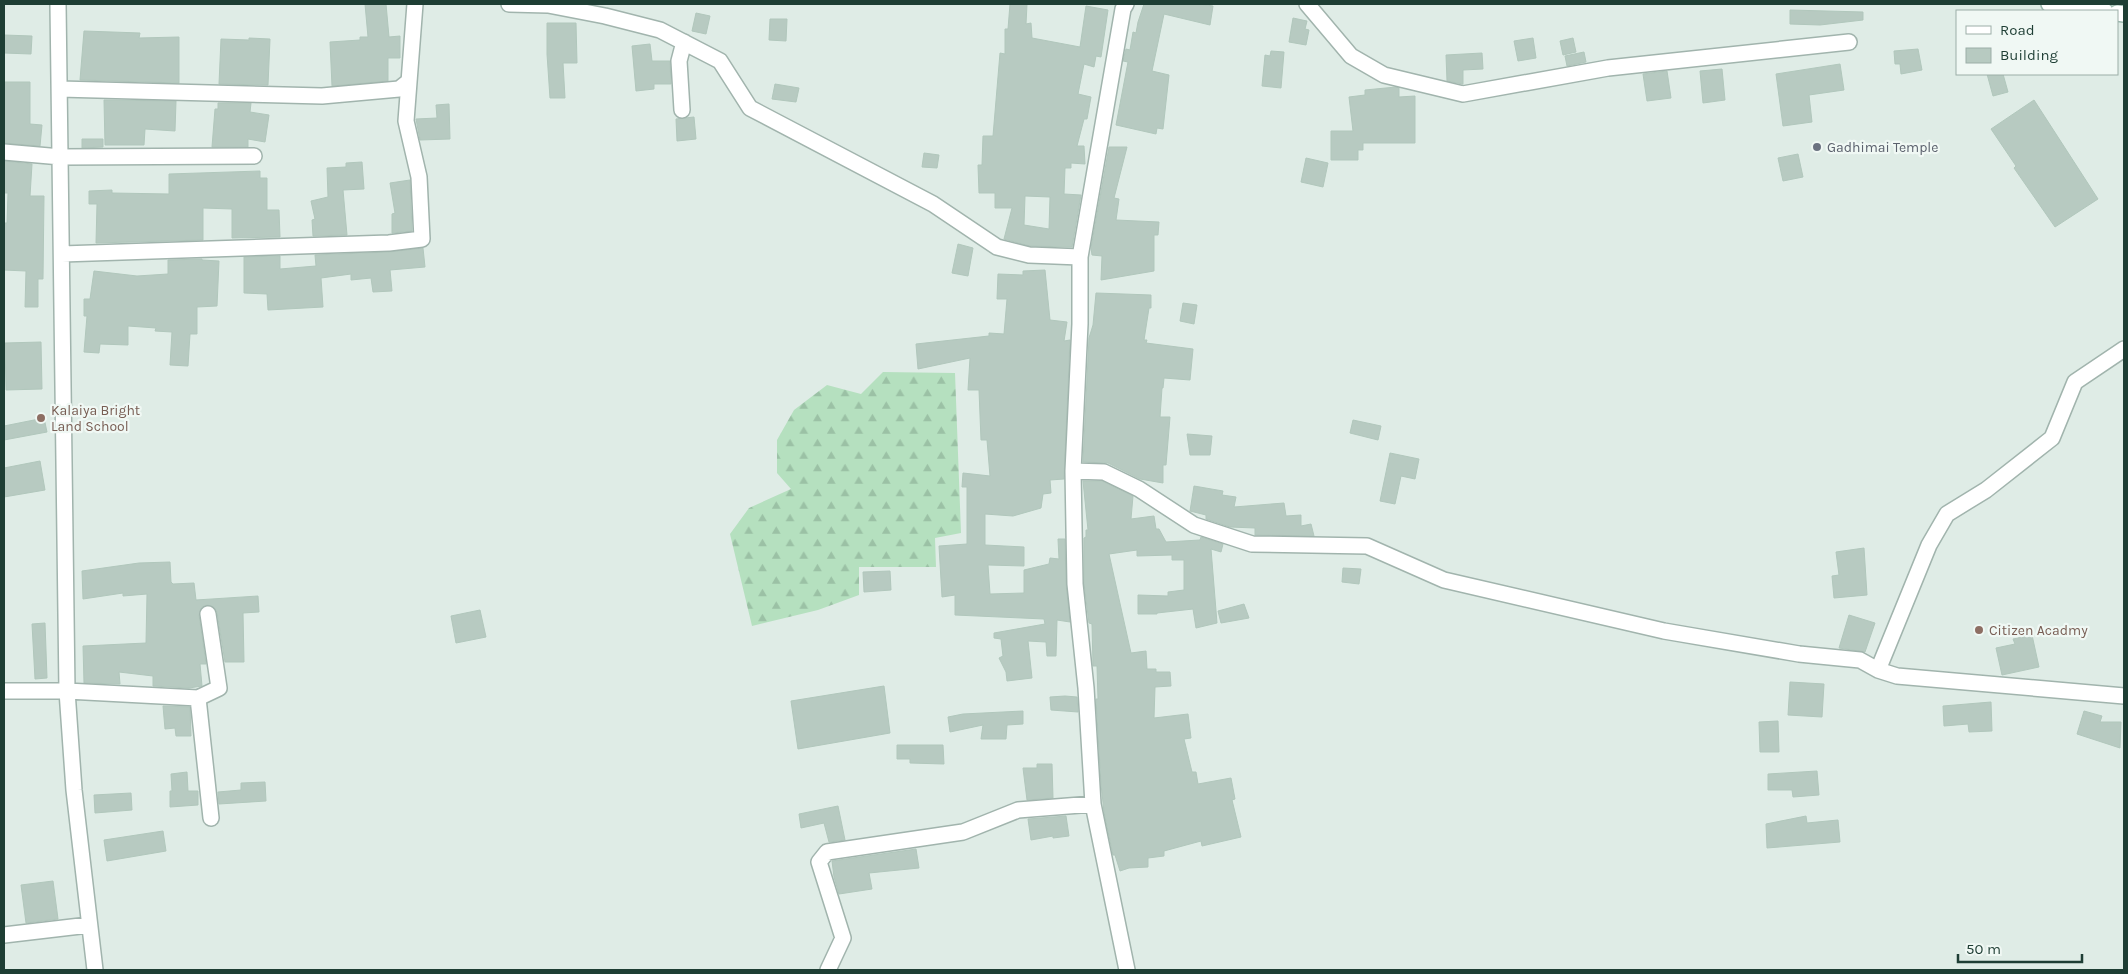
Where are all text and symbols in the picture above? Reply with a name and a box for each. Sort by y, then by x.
legend [1956,10,2118,75]
text: Road [2000,21,2035,39]
text: Building [2000,46,2058,64]
place label: Gadhimai Temple [1827,139,1938,156]
marker: Gadhimai Temple [1811,141,1823,153]
place label: Kalaiya Bright Land School [51,402,140,435]
marker: Kalaiya Bright Land School [35,412,47,424]
place label: Citizen Acadmy [1989,622,2088,639]
marker: Citizen Acadmy [1973,624,1985,636]
scale bar [1958,932,2082,964]
text: 50 m [1966,940,2001,958]

